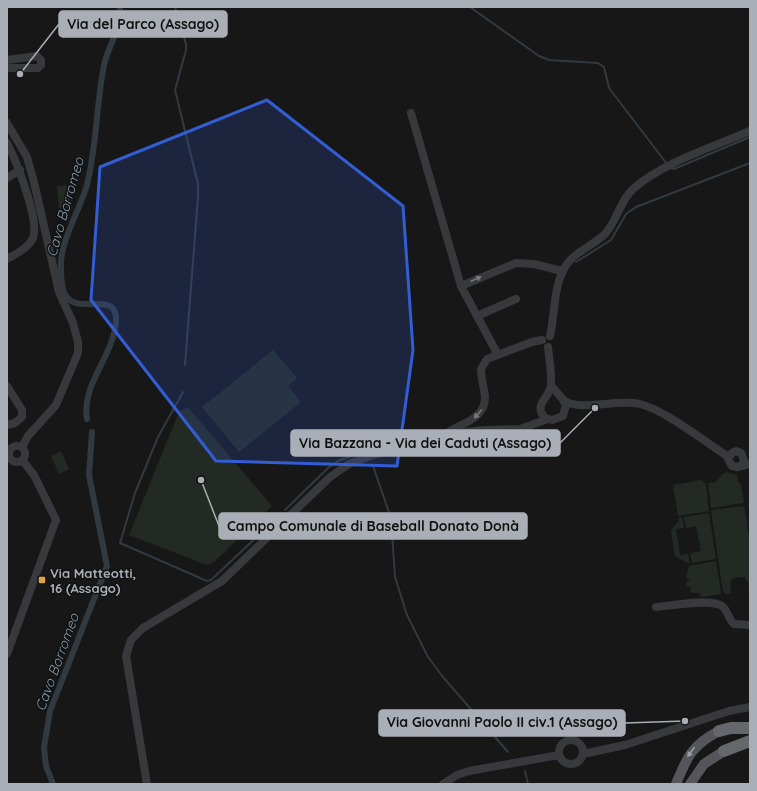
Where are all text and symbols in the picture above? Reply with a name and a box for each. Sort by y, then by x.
callout: Via del Parco (Assago) [59,11,227,37]
text: Via del Parco (Assago) [67,15,219,33]
water label: Cavo Borromeo [42,155,88,259]
one-way arrow [470,276,482,282]
one-way arrow [474,409,483,419]
callout: Via Bazzana - Via dei Caduti (Assago) [291,430,560,456]
text: Via Bazzana - Via dei Caduti (Assago) [299,434,551,452]
callout: Campo Comunale di Baseball Donato Donà [219,513,527,539]
text: Campo Comunale di Baseball Donato Donà [227,517,519,535]
place label: Via Matteotti, 16 (Assago) [50,565,136,596]
marker: Via Matteotti, 16 (Assago) [37,575,47,585]
water label: Cavo Borromeo [31,610,83,713]
callout: Via Giovanni Paolo II civ.1 (Assago) [379,710,625,736]
text: Via Giovanni Paolo II civ.1 (Assago) [387,713,617,731]
one-way arrow [687,747,695,757]

